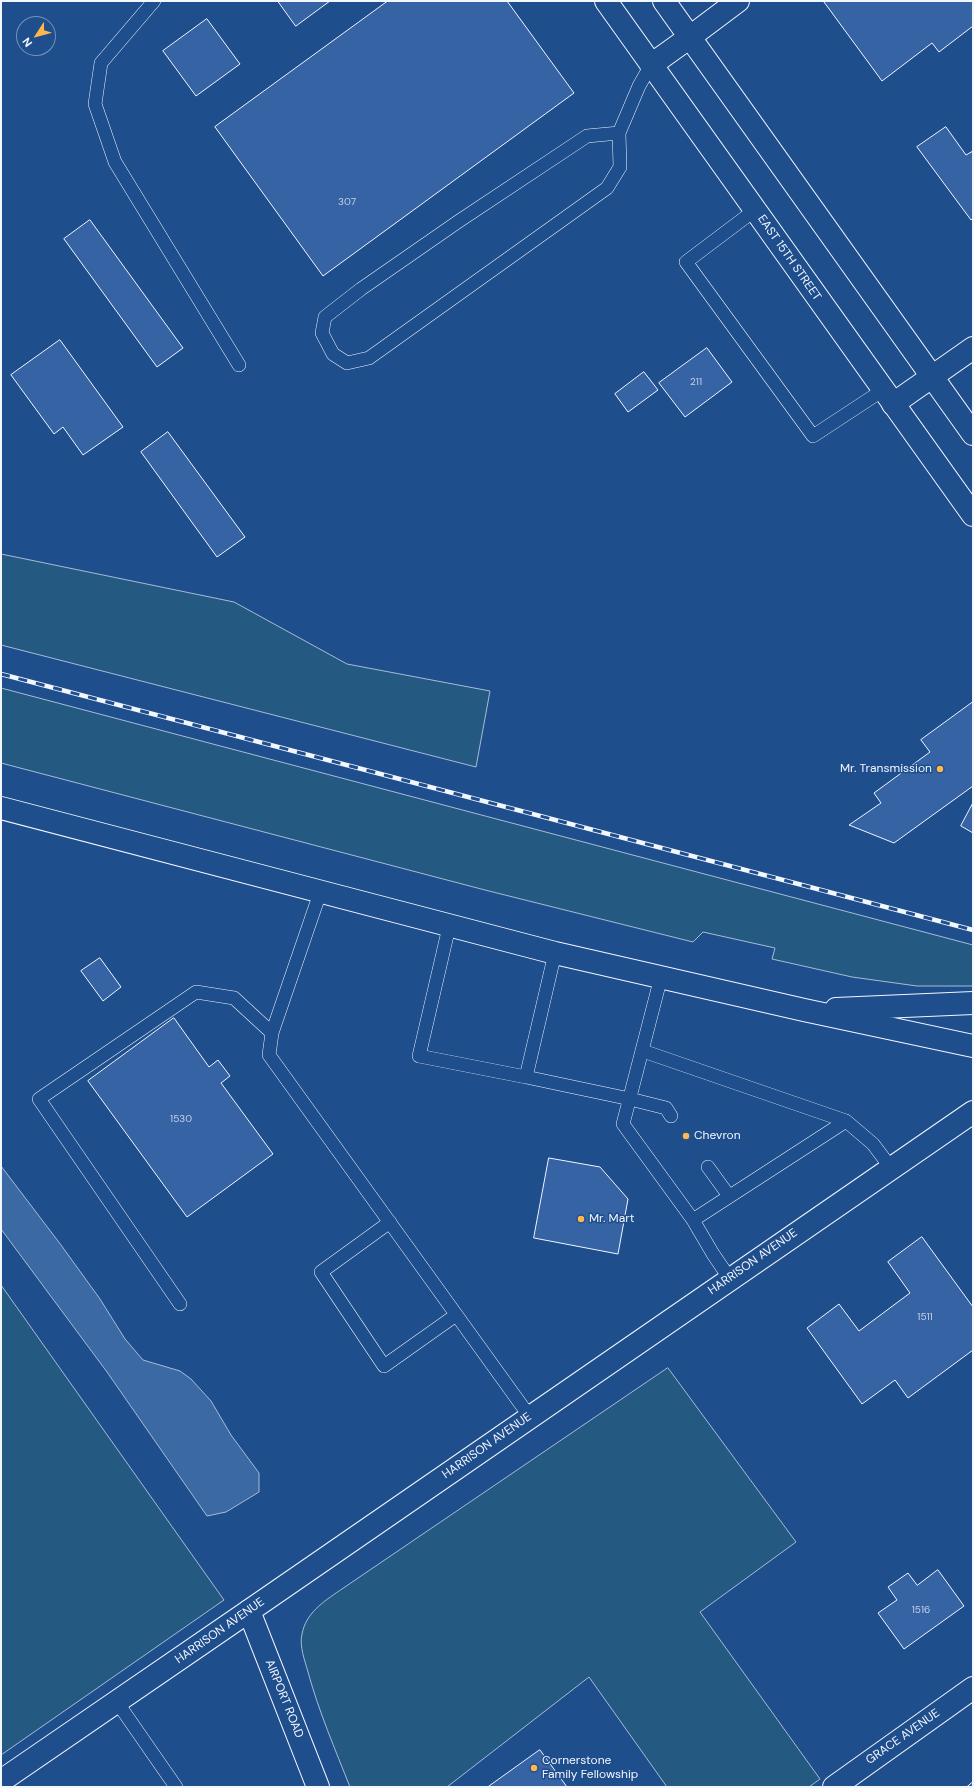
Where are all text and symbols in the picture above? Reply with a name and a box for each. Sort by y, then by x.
north arrow [16,16,56,56]
text: N [19,35,35,50]
house number: 307 [338,196,356,208]
street label: EAST 15TH STREET [754,212,824,304]
house number: 211 [690,376,702,388]
place label: Mr. Transmission [840,762,932,776]
marker: Mr. Transmission [935,764,945,774]
house number: 1530 [170,1113,192,1125]
place label: Chevron [694,1129,741,1143]
marker: Chevron [681,1131,691,1141]
place label: Mr. Mart [589,1212,634,1226]
marker: Mr. Mart [576,1214,586,1224]
street label: HARRISON AVENUE [706,1226,800,1298]
house number: 1511 [917,1311,933,1323]
street label: HARRISON AVENUE [440,1410,534,1482]
street label: HARRISON AVENUE [173,1595,267,1667]
house number: 1516 [912,1604,930,1616]
street label: AIRPORT ROAD [262,1658,306,1740]
street label: GRACE AVENUE [863,1706,943,1768]
place label: Cornerstone Family Fellowship [542,1754,638,1782]
marker: Cornerstone Family Fellowship [529,1763,539,1773]

